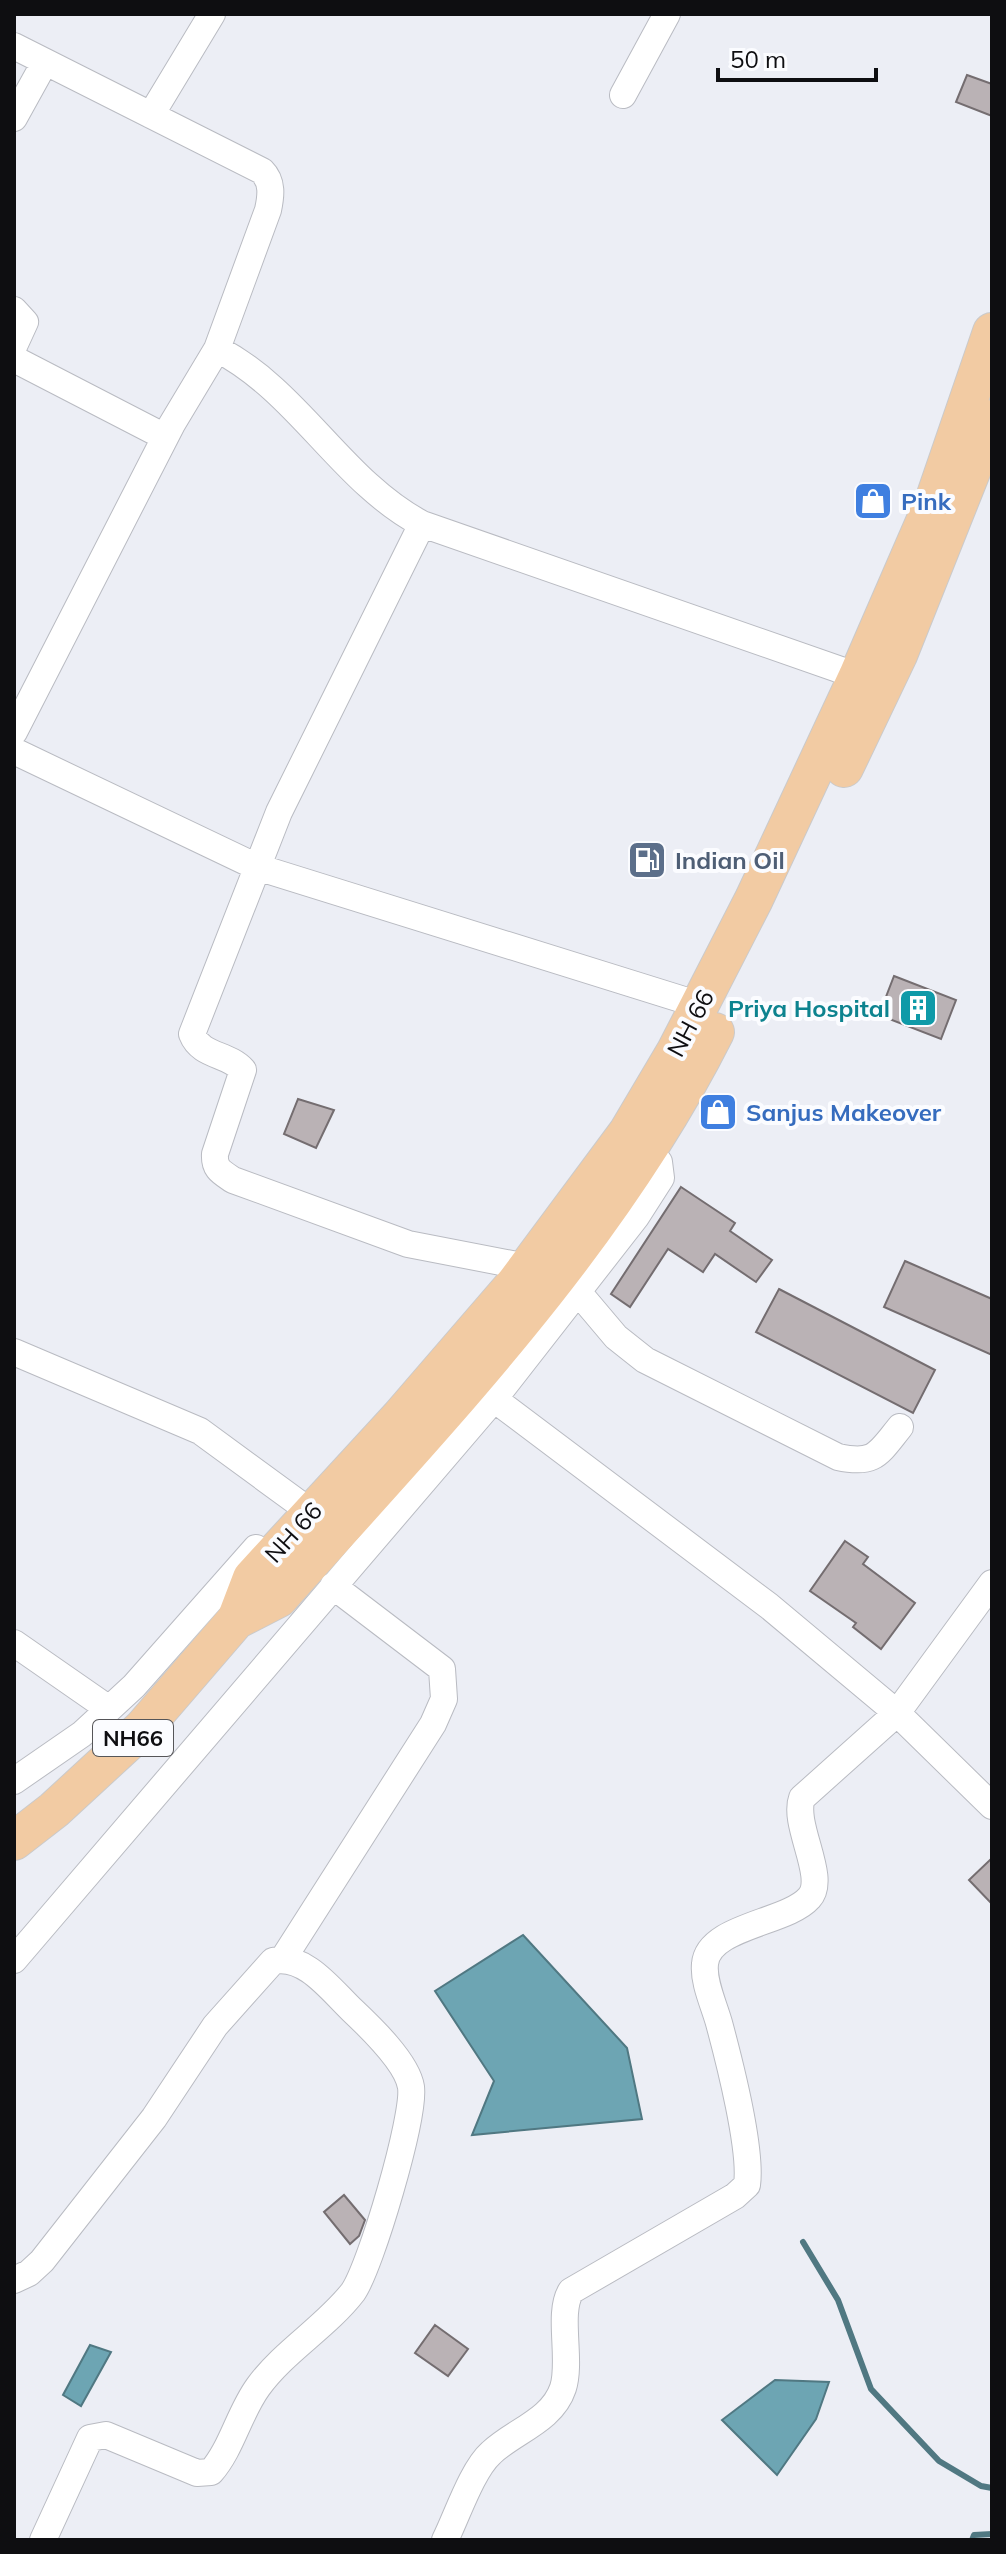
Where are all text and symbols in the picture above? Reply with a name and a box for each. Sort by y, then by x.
scale bar [718,32,876,82]
text: 50 m [730,44,786,74]
shop icon: Pink [852,480,894,522]
place label: Pink [901,486,952,516]
fuel station icon: Indian Oil [626,839,668,881]
place label: Indian Oil [675,845,785,875]
street label: NH 66 [660,984,720,1062]
building icon: Priya Hospital [897,987,939,1029]
place label: Priya Hospital [728,993,890,1023]
shop icon: Sanjus Makeover [697,1091,739,1133]
place label: Sanjus Makeover [746,1097,942,1127]
street label: NH 66 [258,1495,328,1569]
road number: NH66 [93,1720,173,1756]

